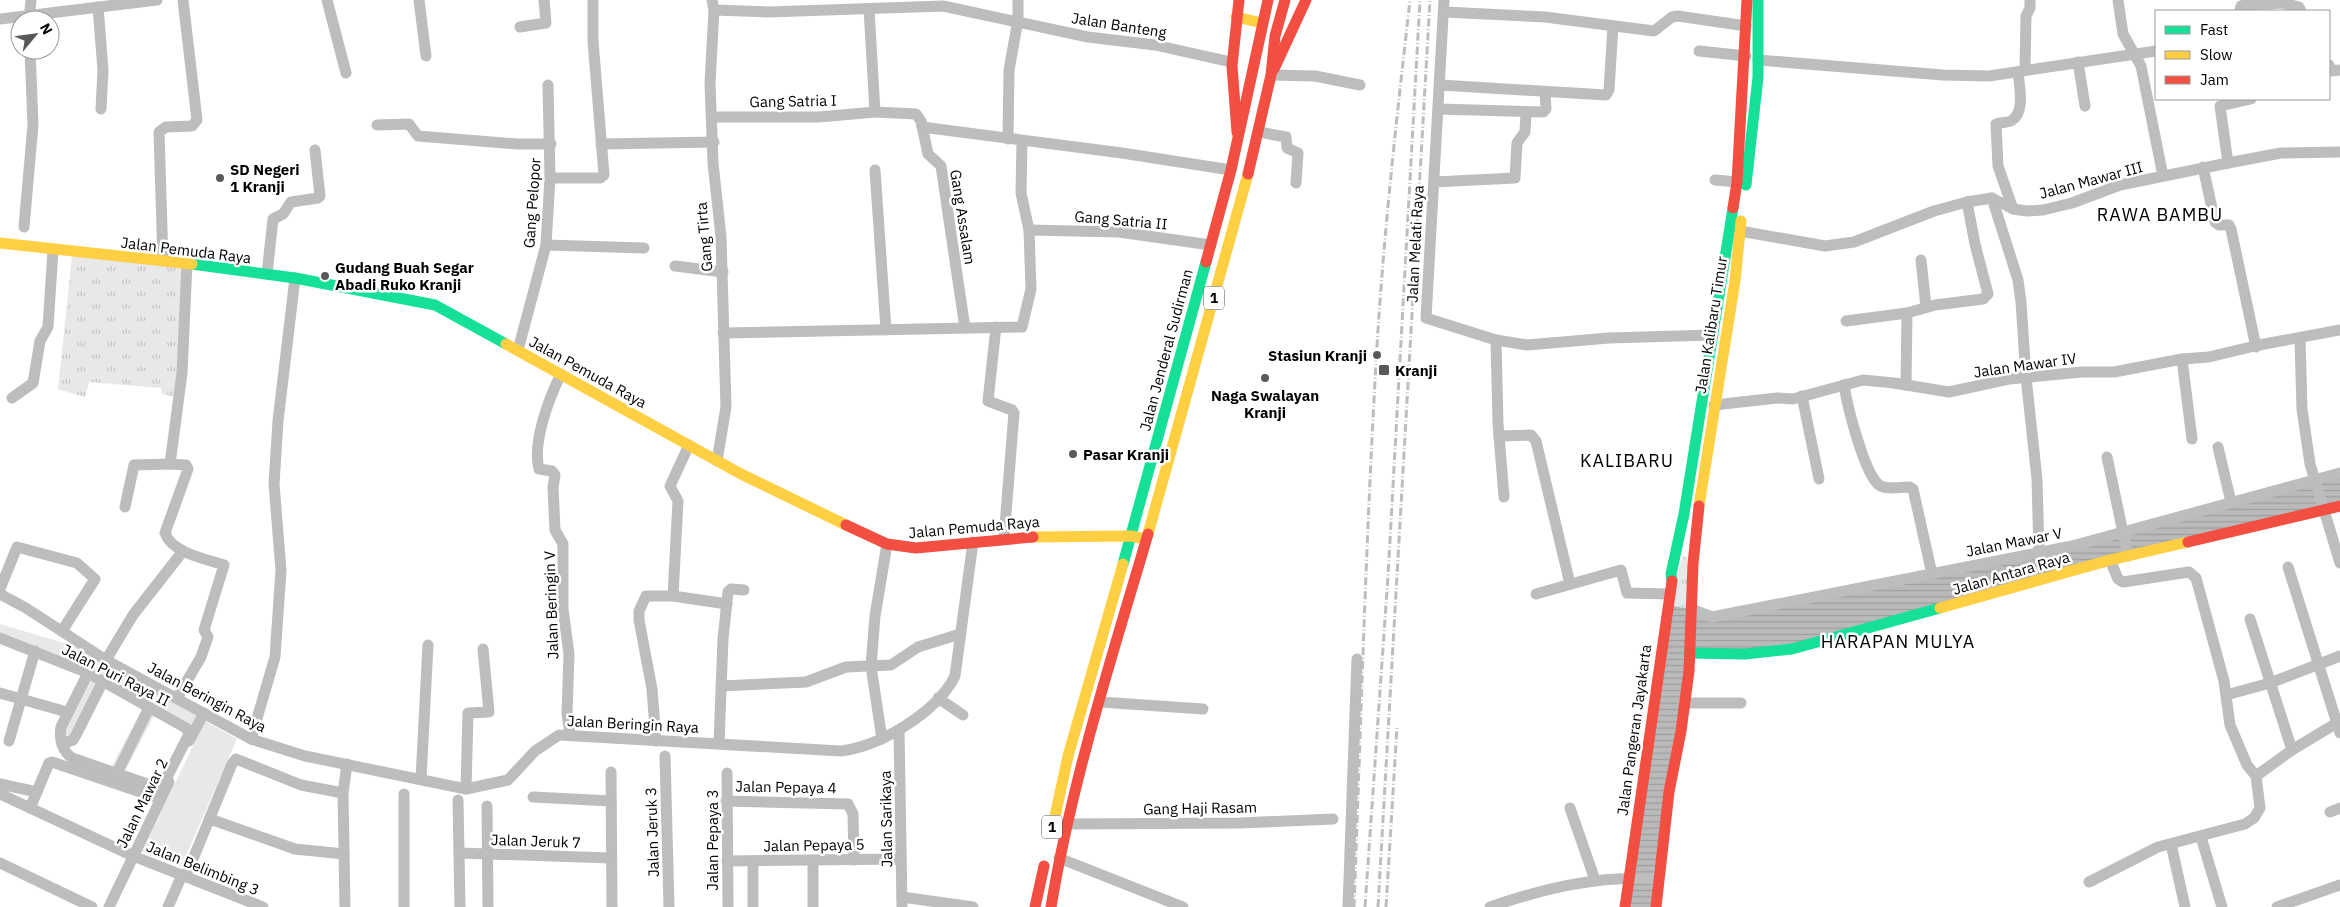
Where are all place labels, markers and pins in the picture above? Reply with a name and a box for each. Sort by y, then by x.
place label: SD Negeri 1 Kranji [230,160,300,196]
marker: SD Negeri 1 Kranji [214,172,226,184]
place label: Gudang Buah Segar Abadi Ruko Kranji [335,258,474,294]
marker: Gudang Buah Segar Abadi Ruko Kranji [319,270,331,282]
place label: Stasiun Kranji [1268,346,1367,365]
marker: Stasiun Kranji [1371,349,1383,361]
place label: Kranji [1395,361,1437,380]
marker: Kranji [1377,363,1391,377]
marker: Naga Swalayan Kranji [1259,372,1271,384]
place label: Naga Swalayan Kranji [1211,386,1319,422]
place label: Pasar Kranji [1083,445,1169,464]
marker: Pasar Kranji [1067,448,1079,460]

